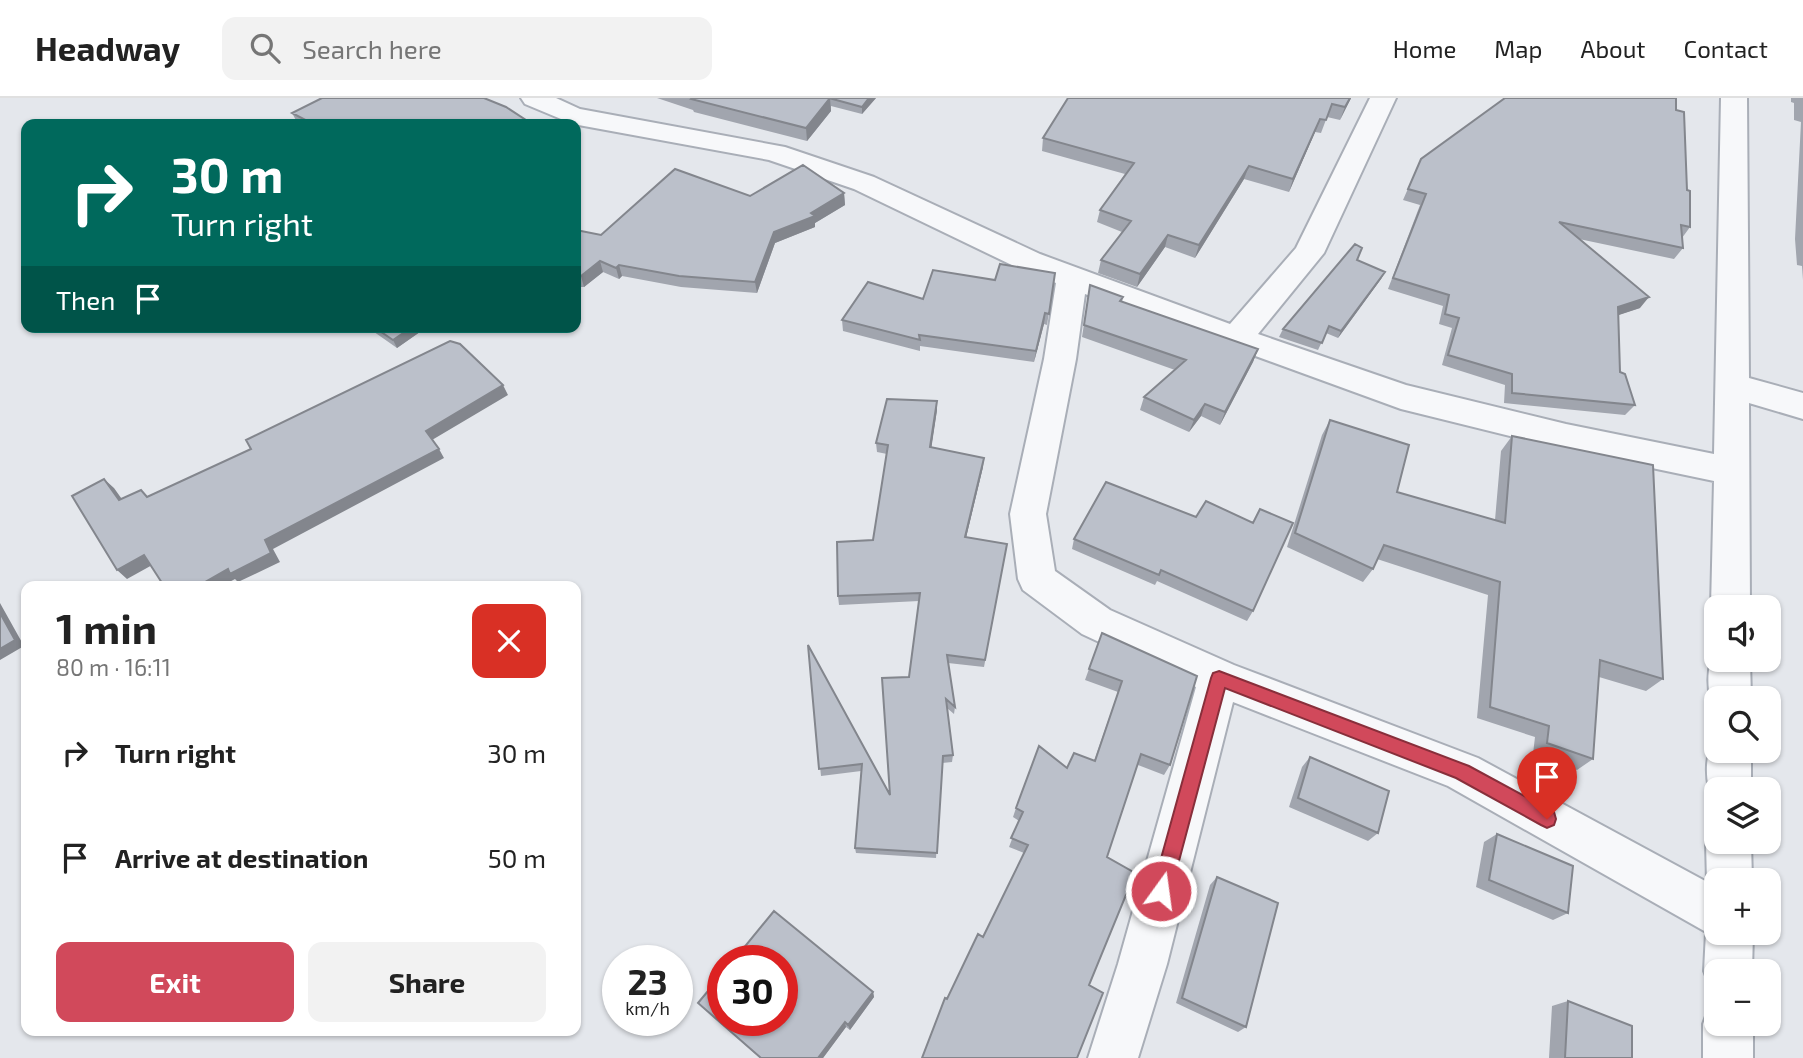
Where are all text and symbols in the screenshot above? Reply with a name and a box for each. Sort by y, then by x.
search box [222,17,712,80]
text: Headway [35,28,180,68]
icon: search [246,29,284,67]
text: Search here [302,33,442,64]
text: Home [1393,34,1456,63]
text: Map [1494,34,1542,63]
text: About [1580,34,1646,63]
text: Contact [1684,34,1768,63]
text: 30 m [171,144,283,203]
icon: right [56,147,147,238]
text: Turn right [171,204,313,242]
icon: arrive [129,280,167,318]
text: Then [56,284,115,315]
map controls [1704,595,1781,1036]
button: sound [1704,595,1781,672]
text: 1 min [56,602,157,652]
button: close [472,604,546,678]
text: 80 m · 16:11 [56,653,171,681]
button: search [1704,686,1781,763]
icon: right [56,734,94,772]
text: Turn right [115,737,236,768]
text: 30 m [487,737,546,768]
pin [1517,747,1577,819]
icon: arrive [1528,758,1566,796]
button: layers [1704,777,1781,854]
icon: arrive [56,839,94,877]
text: Arrive at destination [115,842,368,873]
text: 50 m [488,842,546,873]
position arrow [1124,854,1198,928]
button: + [1704,868,1781,945]
button: Exit [56,942,294,1022]
button: Share [308,942,546,1022]
speed limit sign: 30 [707,945,798,1036]
button: − [1704,959,1781,1036]
text: 23 [627,960,668,1002]
text: km/h [625,997,670,1019]

